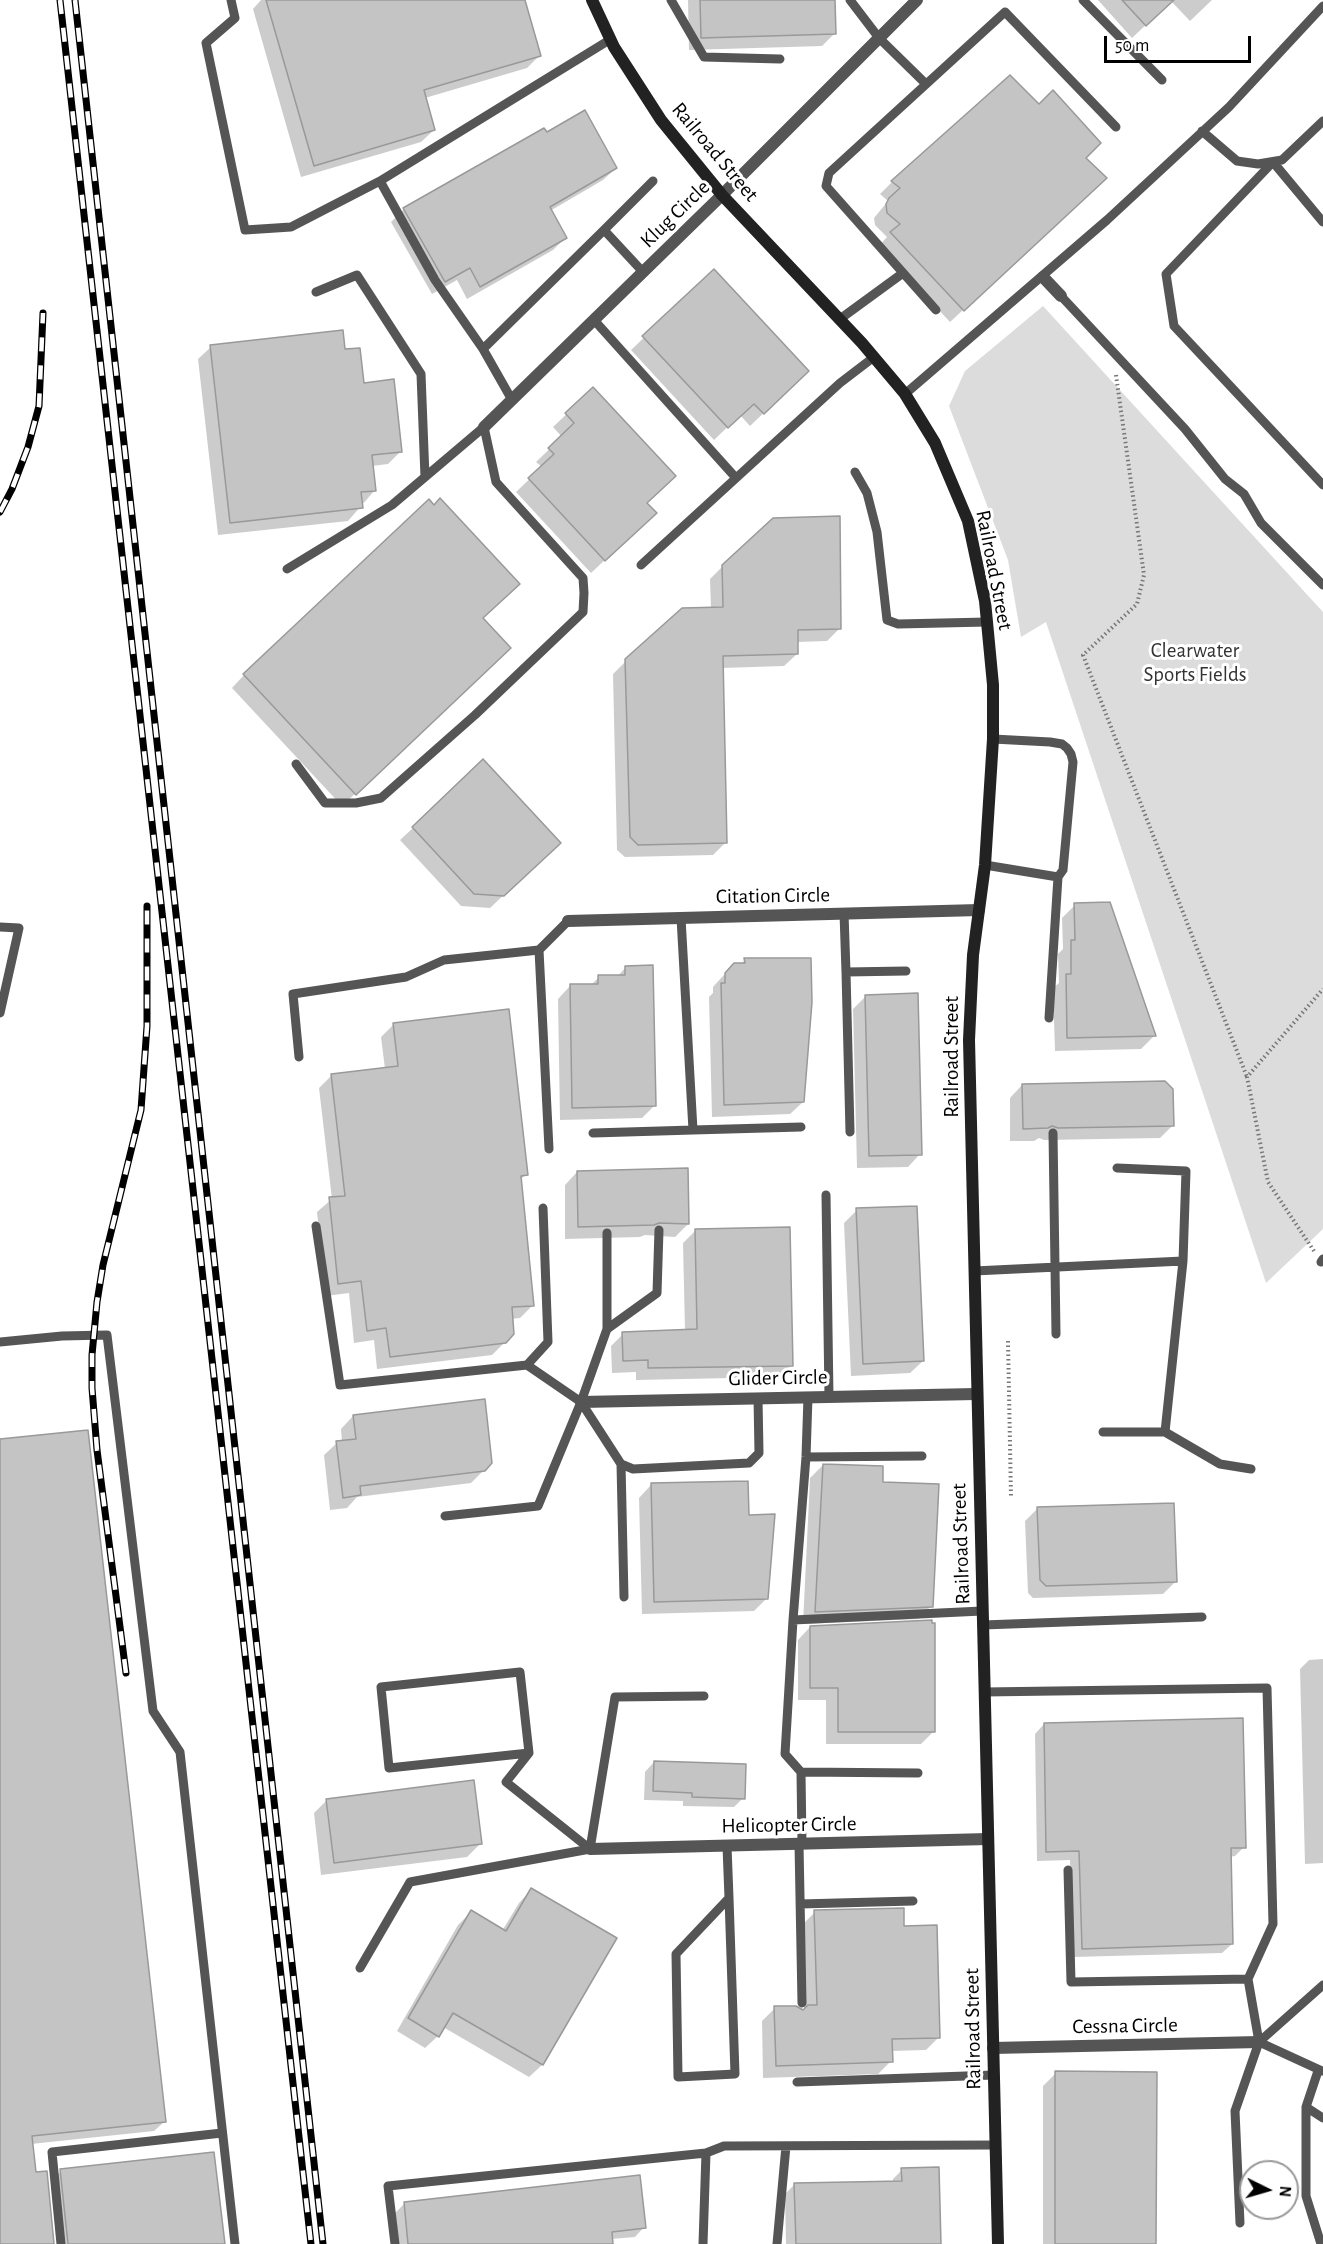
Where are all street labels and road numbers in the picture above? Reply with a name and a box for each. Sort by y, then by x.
street label: Railroad Street [666,97,764,207]
street label: Klug Circle [635,175,715,253]
street label: Railroad Street [970,508,1018,632]
street label: Citation Circle [716,882,830,910]
street label: Railroad Street [939,996,965,1118]
street label: Glider Circle [728,1365,828,1391]
street label: Railroad Street [946,1483,976,1605]
street label: Helicopter Circle [721,1811,857,1839]
street label: Railroad Street [959,1968,987,2090]
street label: Cessna Circle [1072,2012,1178,2040]

